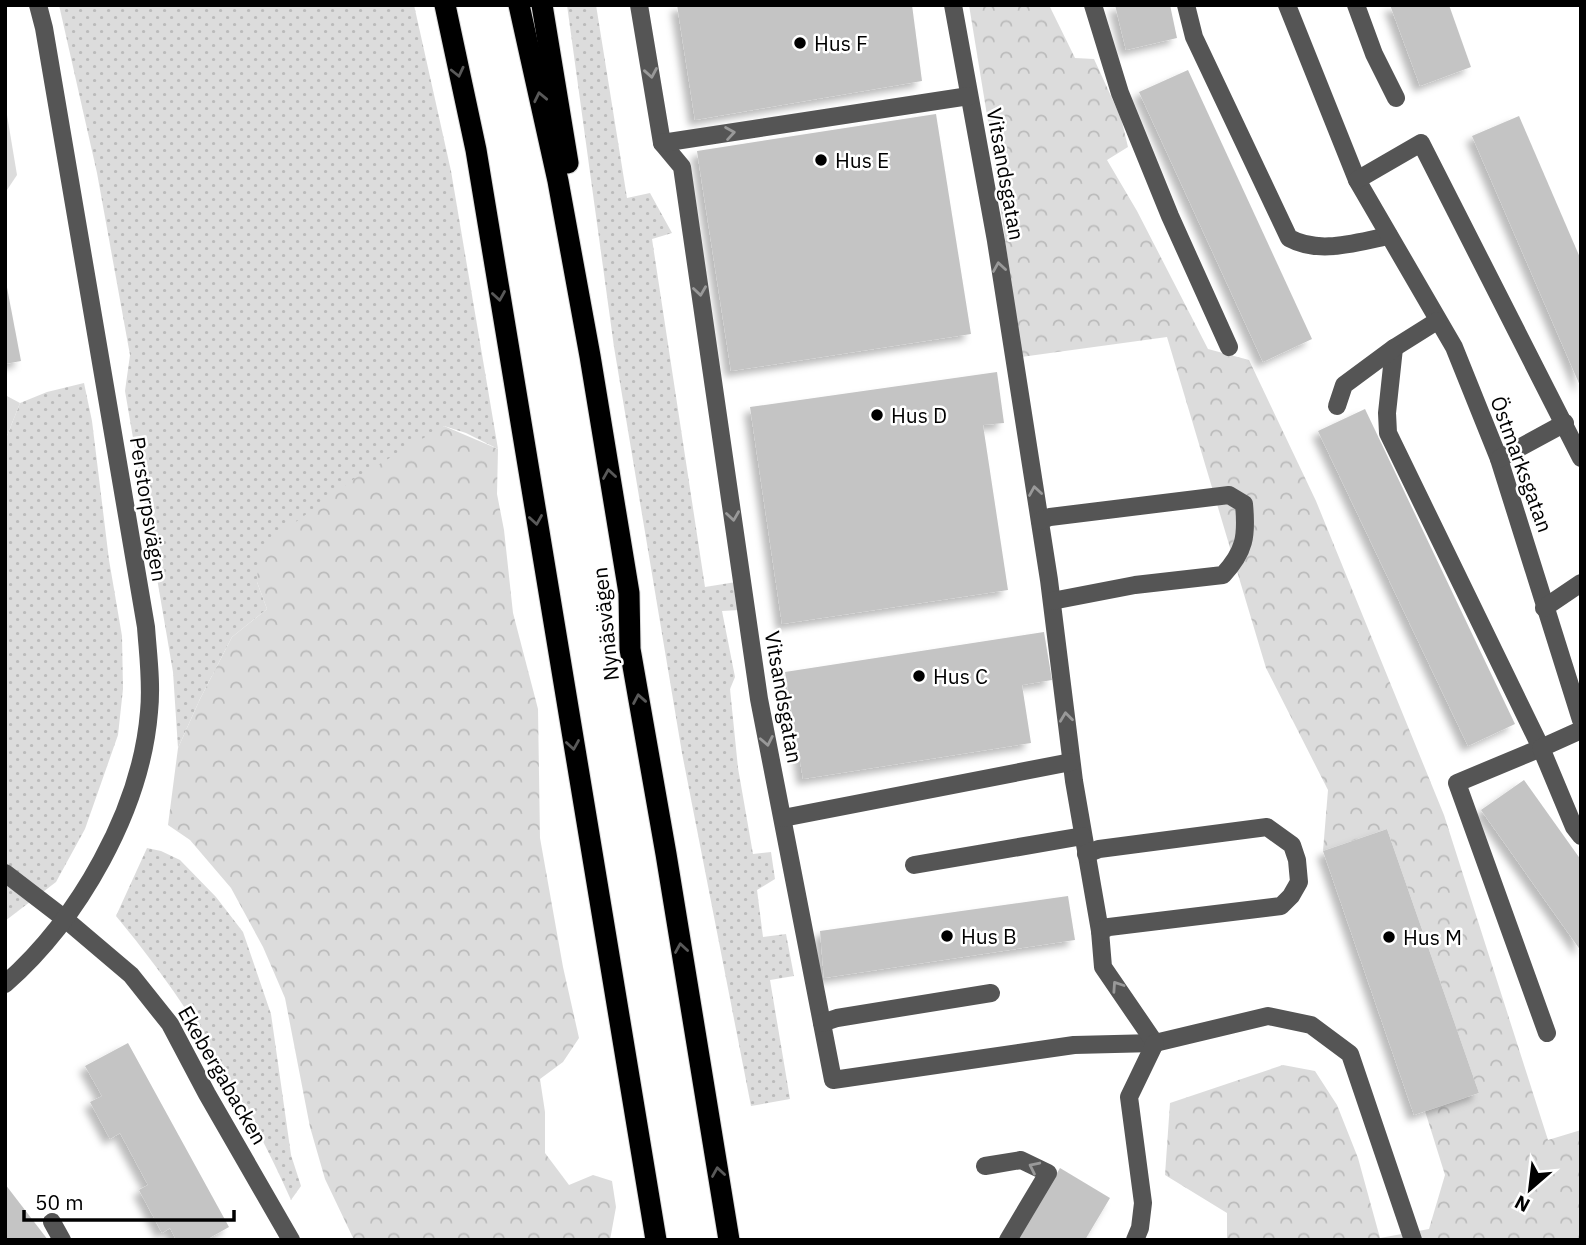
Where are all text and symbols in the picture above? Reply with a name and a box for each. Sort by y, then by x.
place label: Hus F [814,29,868,57]
marker: Hus F [792,35,808,51]
one-way arrow [450,66,464,78]
one-way arrow [643,67,658,78]
one-way arrow [534,91,549,103]
street label: Vitsandsgatan [981,106,1031,242]
one-way arrow [724,125,736,140]
place label: Hus E [835,146,889,174]
marker: Hus E [813,152,829,168]
one-way arrow [992,261,1007,273]
one-way arrow [693,285,708,297]
one-way arrow [491,290,506,302]
street label: Östmarksgatan [1484,392,1560,536]
place label: Hus D [891,401,947,429]
marker: Hus D [869,407,885,423]
street label: Perstorpsvägen [124,435,174,583]
one-way arrow [602,468,617,480]
one-way arrow [1028,485,1043,497]
one-way arrow [726,510,741,522]
one-way arrow [528,514,543,526]
street label: Nynäsvägen [585,566,625,682]
street label: Vitsandsgatan [759,629,809,765]
place label: Hus C [933,662,988,690]
marker: Hus C [911,668,927,684]
one-way arrow [632,694,647,705]
one-way arrow [1059,711,1074,722]
one-way arrow [759,735,774,747]
one-way arrow [565,739,580,751]
place label: Hus B [961,922,1017,950]
place label: Hus M [1403,923,1462,951]
marker: Hus B [939,928,955,944]
marker: Hus M [1381,929,1397,945]
one-way arrow [674,942,689,954]
one-way arrow [1113,981,1125,994]
street label: Ekebergabacken [172,1001,274,1149]
north arrow [1495,1154,1565,1224]
one-way arrow [1029,1161,1041,1175]
one-way arrow [711,1166,726,1178]
scale bar [24,1178,234,1222]
text: 50 m [35,1188,84,1216]
text: N [1510,1190,1534,1218]

